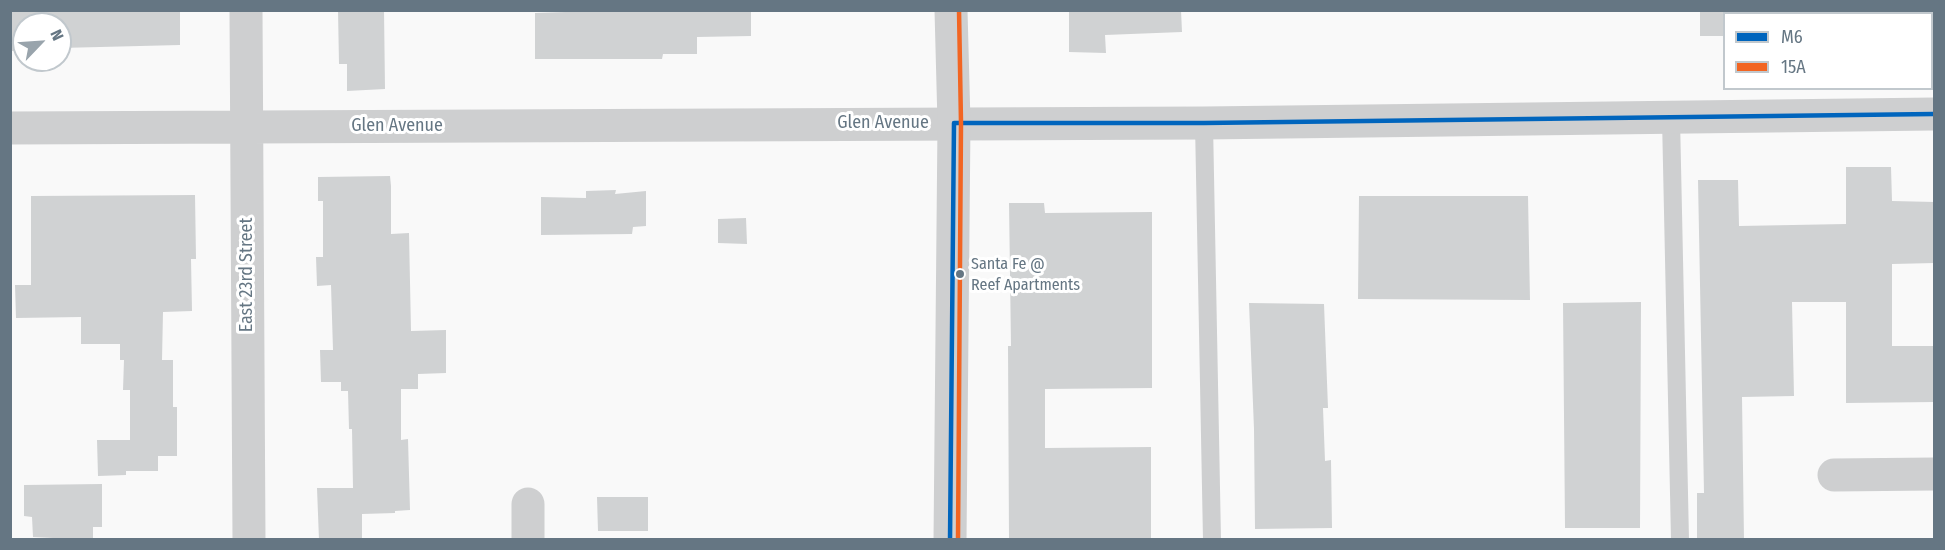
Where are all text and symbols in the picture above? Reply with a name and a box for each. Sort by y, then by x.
north arrow [12,12,72,72]
legend [1723,12,1933,90]
text: M6 [1781,26,1803,48]
text: N [46,27,68,43]
text: 15A [1781,56,1806,78]
street label: Glen Avenue [837,112,929,134]
street label: Glen Avenue [351,115,443,137]
street label: East 23rd Street [236,218,258,332]
place label: Santa Fe @ Reef Apartments [971,255,1080,293]
marker: Santa Fe @ Reef Apartments [954,268,966,280]

